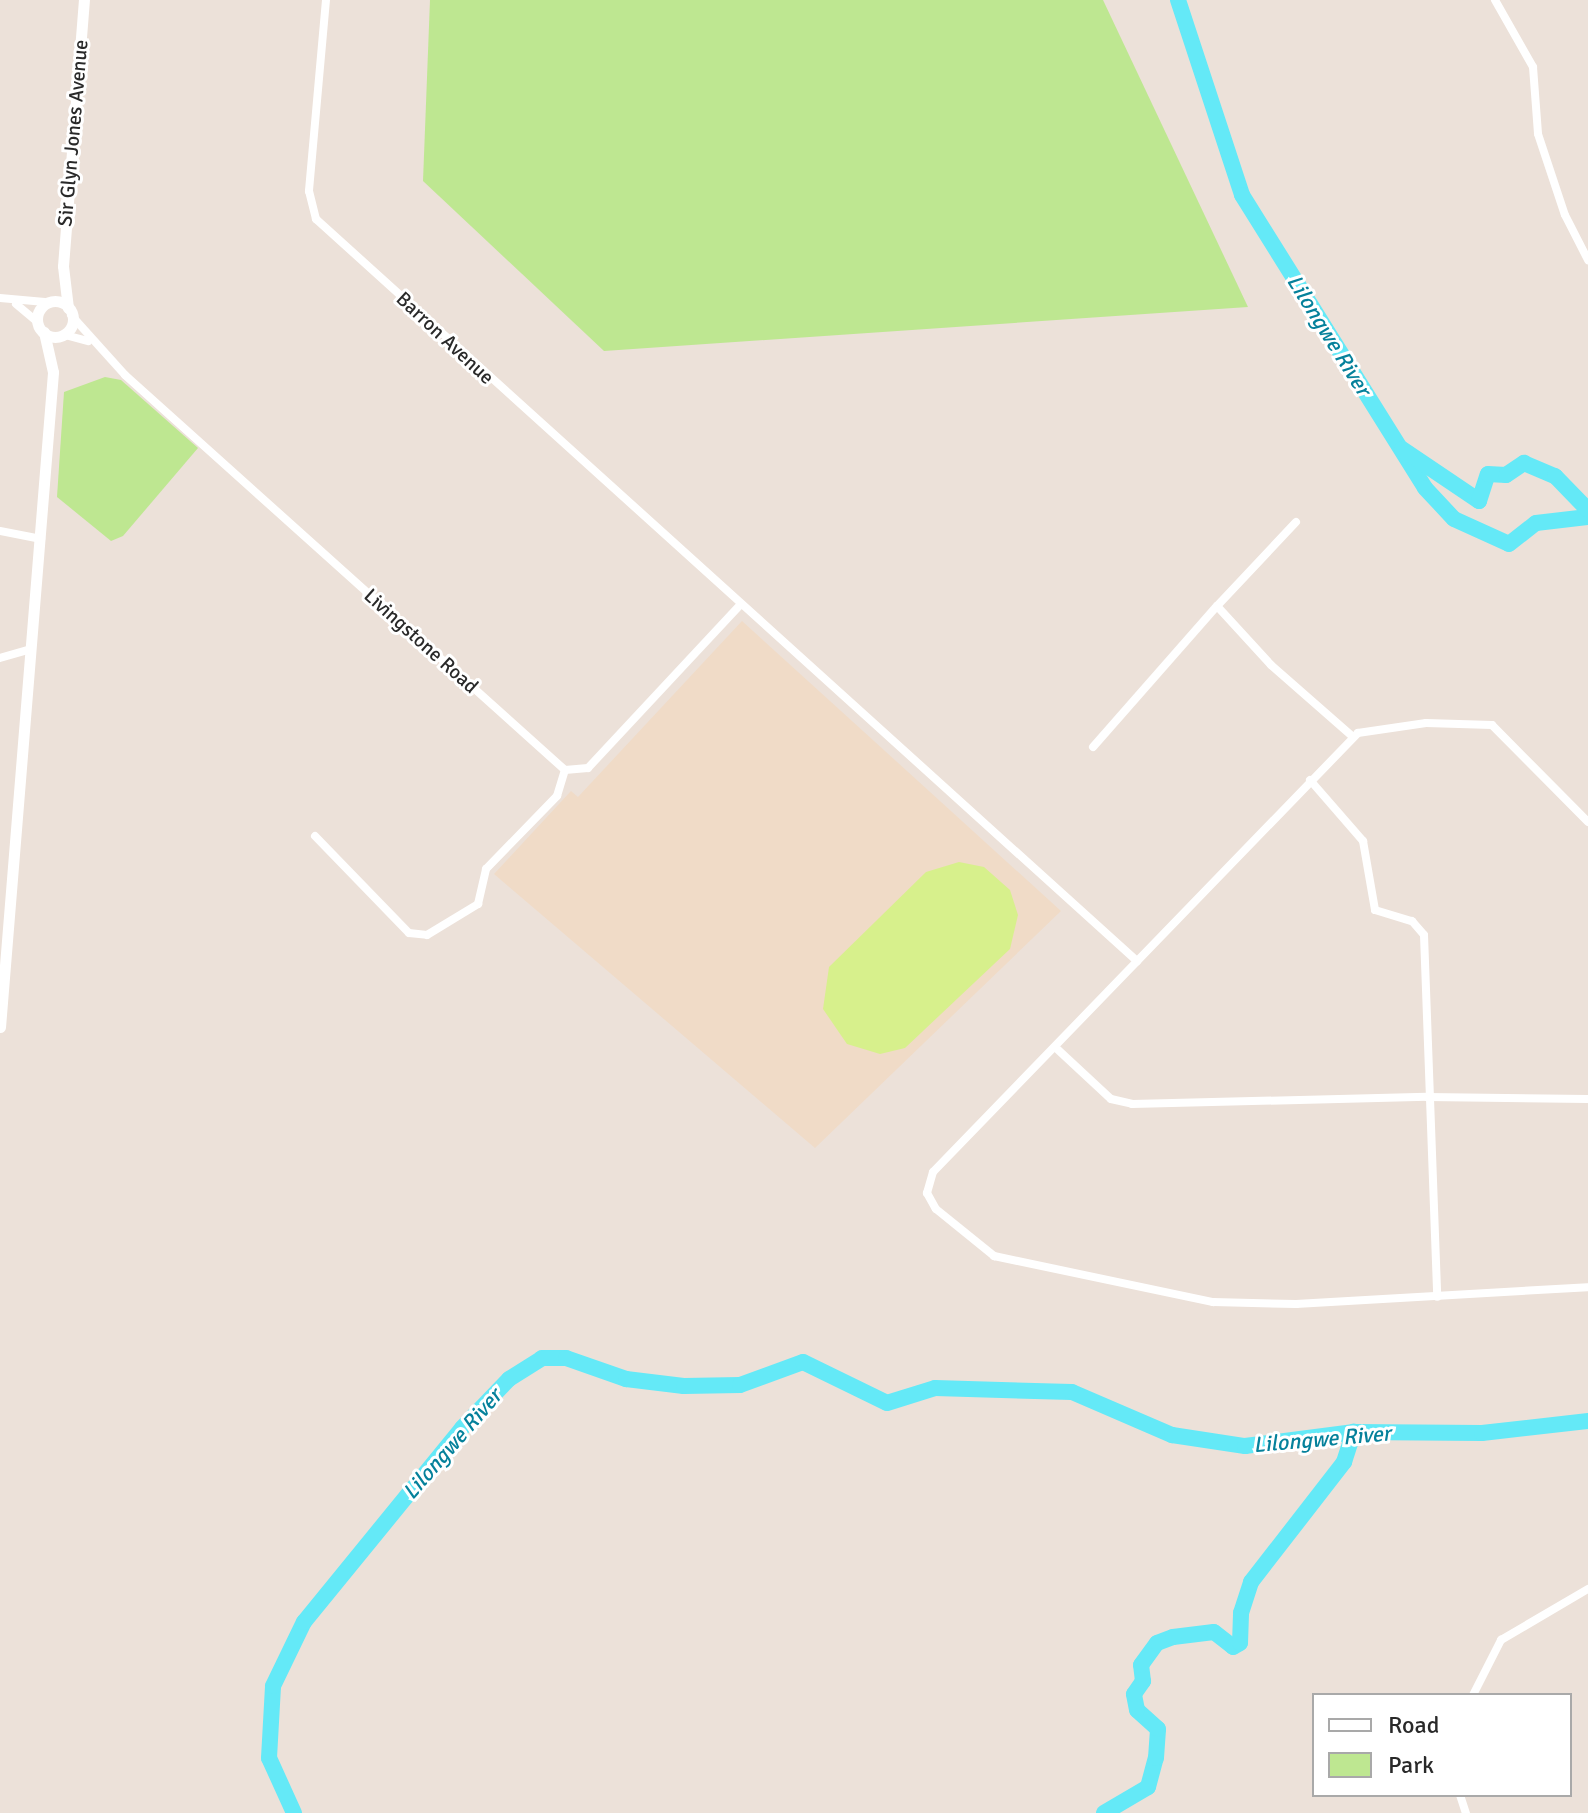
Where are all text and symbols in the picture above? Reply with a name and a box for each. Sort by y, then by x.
street label: Sir Glyn Jones Avenue [53,39,93,227]
water label: Lilongwe River [1281,270,1377,400]
street label: Barron Avenue [391,287,499,389]
street label: Livingstone Road [359,584,483,698]
water label: Lilongwe River [397,1383,507,1505]
water label: Lilongwe River [1252,1420,1392,1458]
legend [1312,1693,1572,1797]
text: Road [1388,1710,1439,1740]
text: Park [1388,1750,1434,1780]

